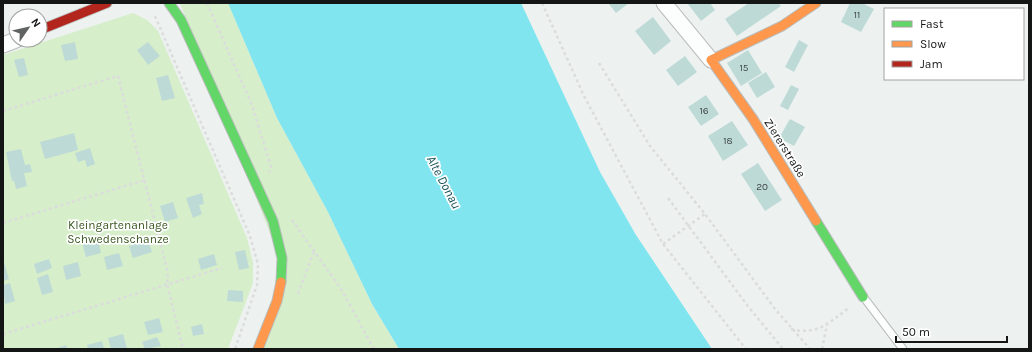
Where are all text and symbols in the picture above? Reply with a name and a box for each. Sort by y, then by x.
north arrow [8,8,48,48]
legend [884,8,1024,80]
house number: 11 [854,9,860,21]
text: N [28,16,43,30]
text: Fast [920,17,944,31]
text: Slow [920,37,946,51]
text: Jam [920,57,943,71]
house number: 15 [740,62,749,74]
house number: 16 [699,105,709,117]
street label: Ziererstraße [761,116,809,180]
house number: 18 [723,135,733,147]
water label: Alte Donau [424,153,464,211]
house number: 20 [756,181,768,193]
park label: Kleingartenanlage Schwedenschanze [67,218,169,246]
scale bar [896,318,1007,344]
text: 50 m [902,325,930,339]

